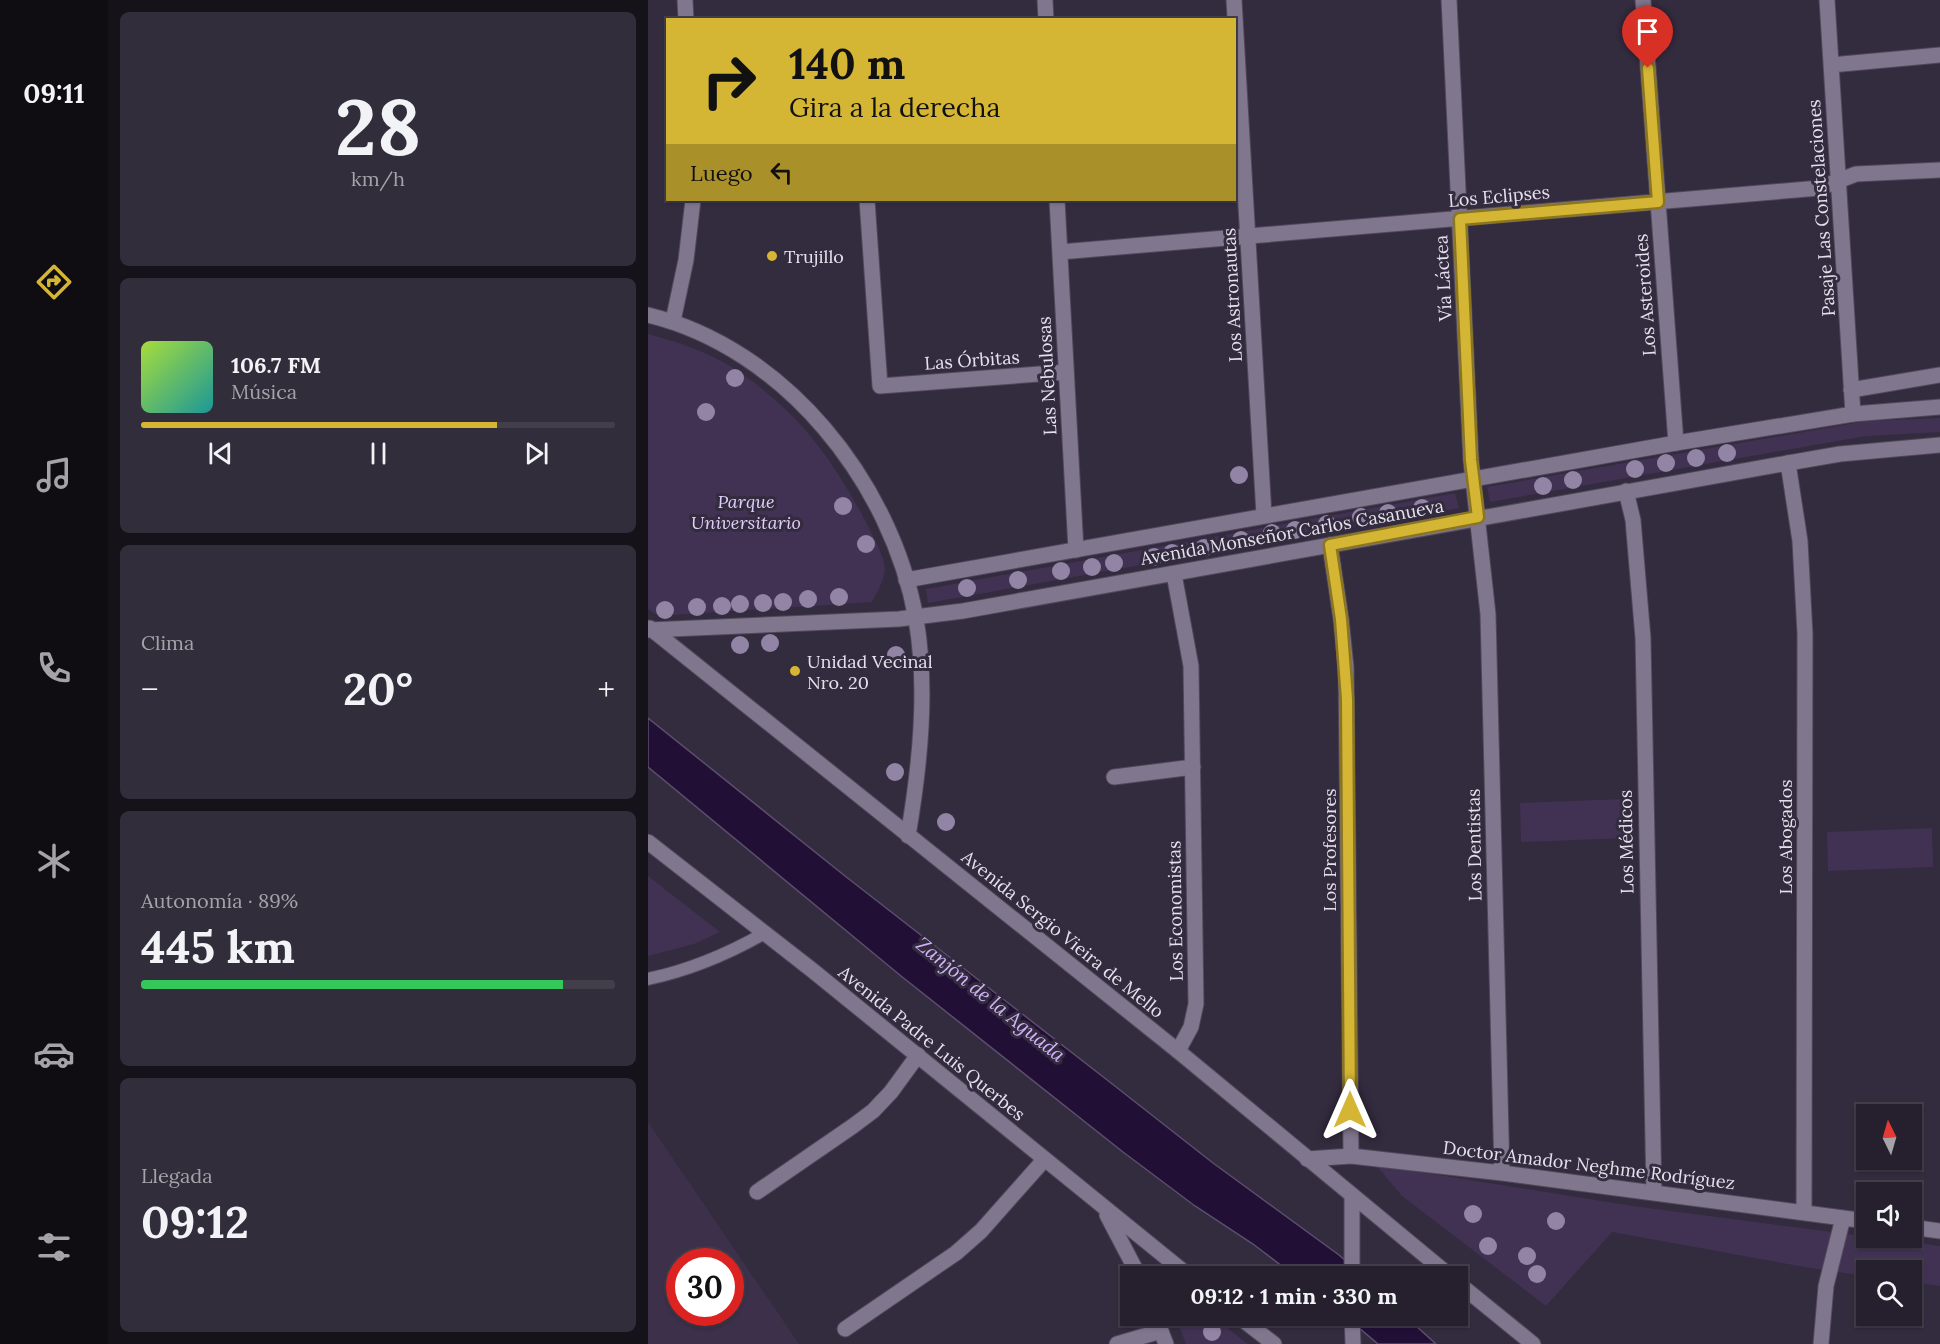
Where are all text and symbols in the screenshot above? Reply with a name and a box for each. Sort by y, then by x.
pin [1622,6,1673,68]
icon: arrive [1631,15,1664,48]
text: 140 m [789,37,905,91]
icon: right [690,42,768,120]
text: 09:11 [23,76,85,110]
text: 28 [335,77,421,176]
text: Gira a la derecha [789,90,1000,124]
street label: Pasaje Las Constelaciones [1802,99,1840,317]
icon: left [765,156,798,189]
text: Luego [690,159,753,187]
text: km/h [351,166,405,191]
street label: Los Eclipses [1447,180,1551,212]
street label: Los Astronautas [1217,227,1247,363]
street label: Los Asteroides [1629,233,1661,357]
street label: Vía Láctea [1429,234,1457,323]
place label: Trujillo [784,245,844,268]
marker: Trujillo [765,249,779,263]
icon: directions [33,261,75,303]
street label: Las Nebulosas [1032,316,1062,436]
street label: Las Órbitas [924,345,1020,375]
text: 106.7 FM [231,351,321,379]
text: Música [231,379,297,404]
icon: previous [204,437,237,470]
icon: pause [362,437,395,470]
icon: next [520,437,553,470]
icon: music [33,454,75,496]
park label: Parque Universitario [691,490,801,534]
street label: Avenida Monseñor Carlos Casanueva [1138,494,1445,570]
text: Clima [141,630,194,655]
icon: phone [33,647,75,689]
place label: Unidad Vecinal Nro. 20 [807,650,933,694]
text: 20° [343,660,413,717]
marker: Unidad Vecinal Nro. 20 [788,664,802,678]
text: − [141,668,159,710]
text: + [597,668,615,710]
street label: Los Abogados [1774,779,1797,895]
street label: Los Profesores [1318,788,1341,912]
street label: Los Dentistas [1462,788,1486,902]
street label: Los Médicos [1614,790,1638,894]
icon: climate [33,840,75,882]
street label: Los Economistas [1162,840,1188,982]
street label: Avenida Sergio Vieira de Mello [956,845,1169,1023]
text: Autonomía · 89% [141,888,298,913]
text: 445 km [141,918,295,975]
water label: Zanjón de la Aguada [911,931,1071,1067]
street label: Avenida Padre Luis Querbes [833,960,1030,1126]
icon: car [33,1033,75,1075]
position arrow [1318,1078,1382,1142]
north arrow [1856,1104,1922,1170]
map controls [1856,1104,1922,1326]
street label: Doctor Amador Neghme Rodríguez [1442,1136,1736,1194]
text: Llegada [141,1163,213,1188]
button: sound [1856,1182,1922,1248]
text: 09:12 [141,1193,249,1250]
icon: filters [33,1226,75,1268]
speed limit sign: 30 [666,1248,744,1326]
button: search [1856,1260,1922,1326]
text: 09:12 · 1 min · 330 m [1191,1282,1397,1310]

